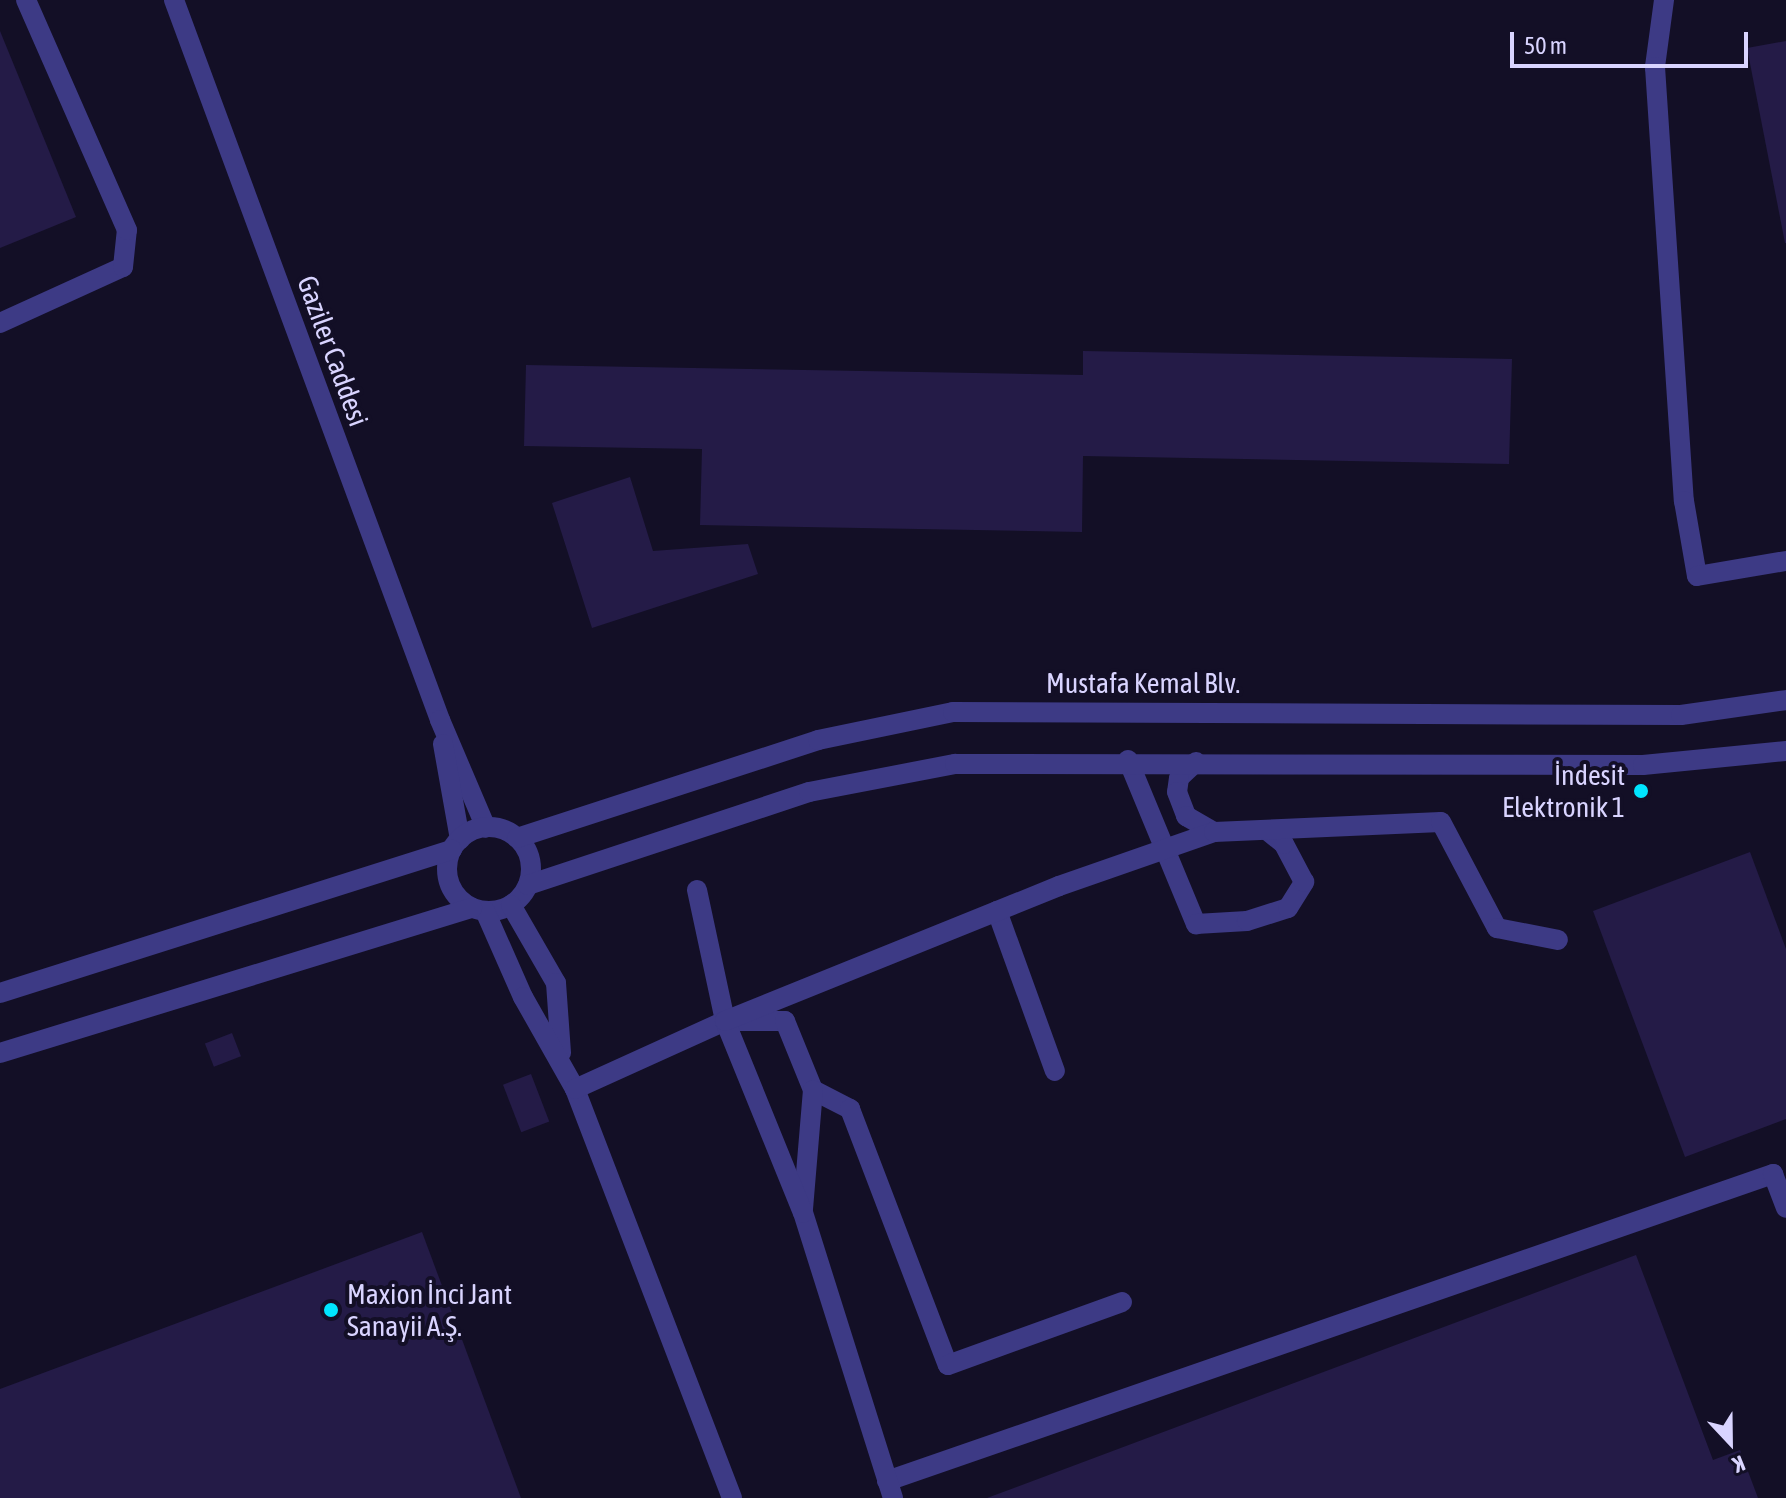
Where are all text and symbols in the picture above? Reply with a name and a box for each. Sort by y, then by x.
scale bar [1514,16,1752,66]
text: 50 m [1524,32,1567,59]
street label: Gaziler Caddesi [290,271,376,431]
street label: Mustafa Kemal Blv. [1046,666,1240,700]
place label: İndesit Elektronik 1 [1502,758,1625,824]
marker: İndesit Elektronik 1 [1632,782,1650,800]
place label: Maxion İnci Jant Sanayii A.Ş. [347,1277,512,1343]
marker: Maxion İnci Jant Sanayii A.Ş. [322,1301,340,1319]
north arrow [1690,1402,1770,1482]
text: K [1729,1450,1749,1478]

